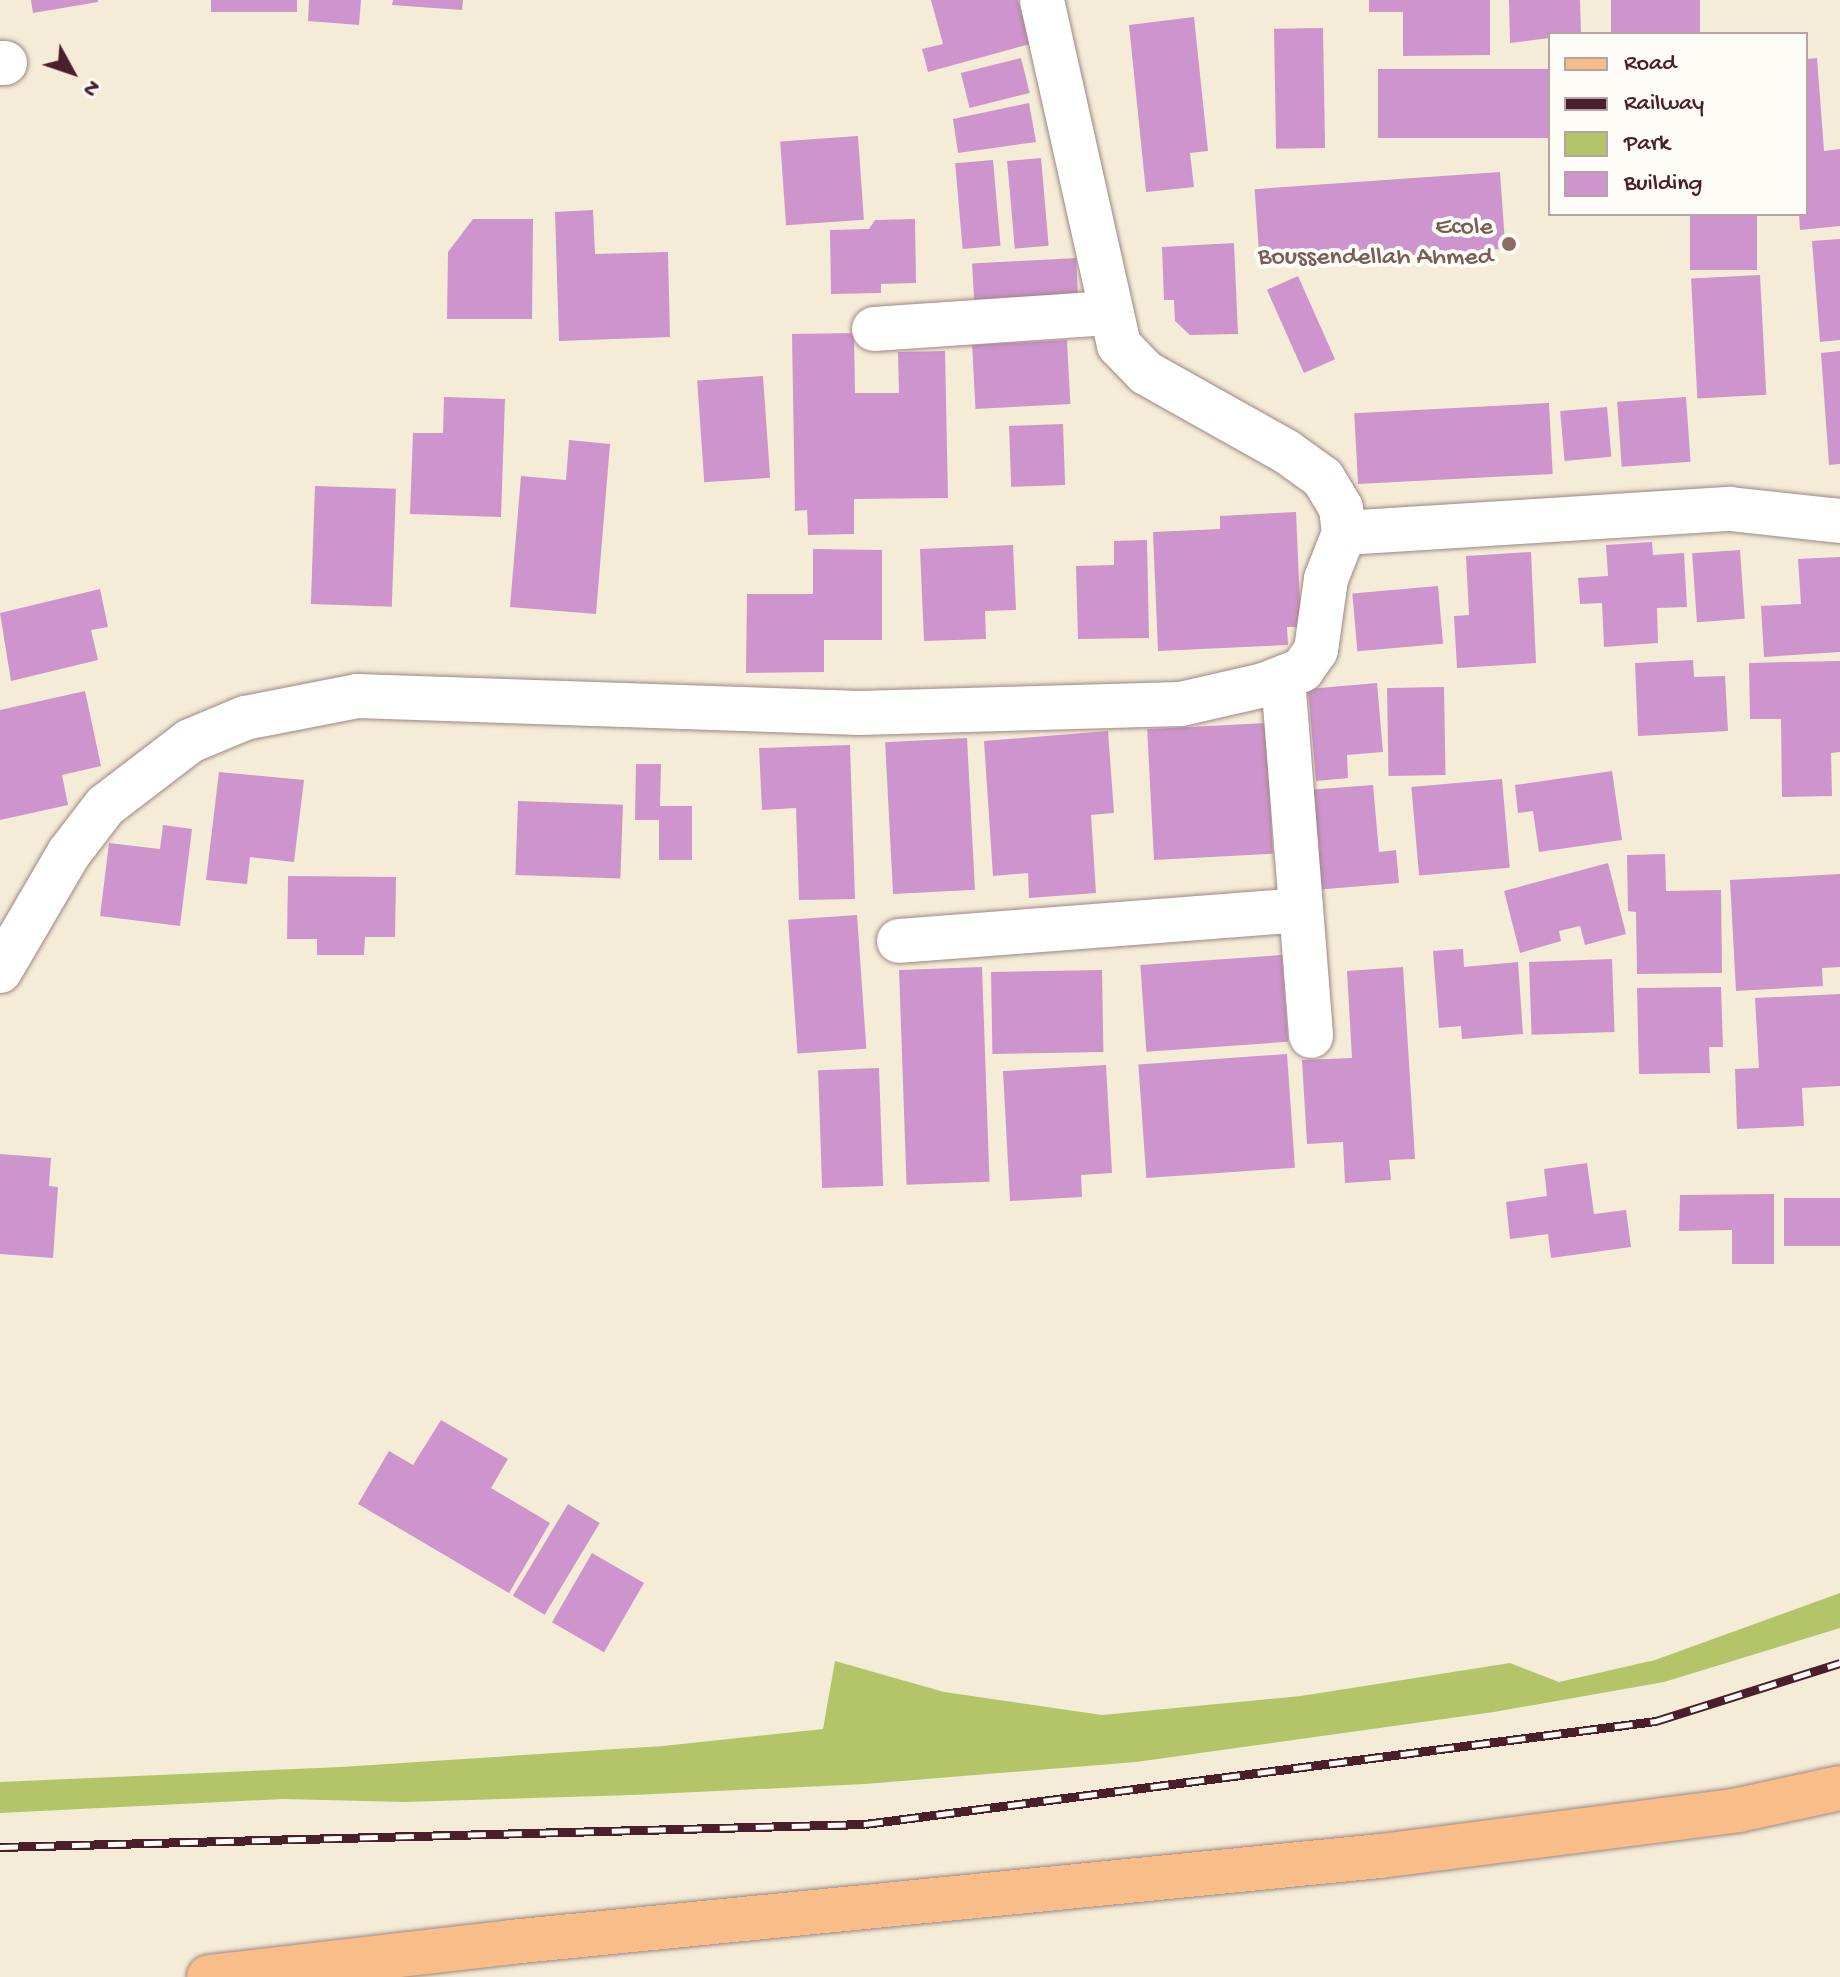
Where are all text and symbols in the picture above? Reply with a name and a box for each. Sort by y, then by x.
north arrow [32,32,112,112]
legend [1548,32,1808,216]
text: Road [1624,50,1676,79]
text: N [76,74,105,101]
text: Railway [1624,90,1704,119]
text: Park [1624,130,1670,159]
text: Building [1624,170,1702,199]
place label: Ecole Boussendellah Ahmed [1258,213,1493,274]
marker: Ecole Boussendellah Ahmed [1500,235,1518,253]

